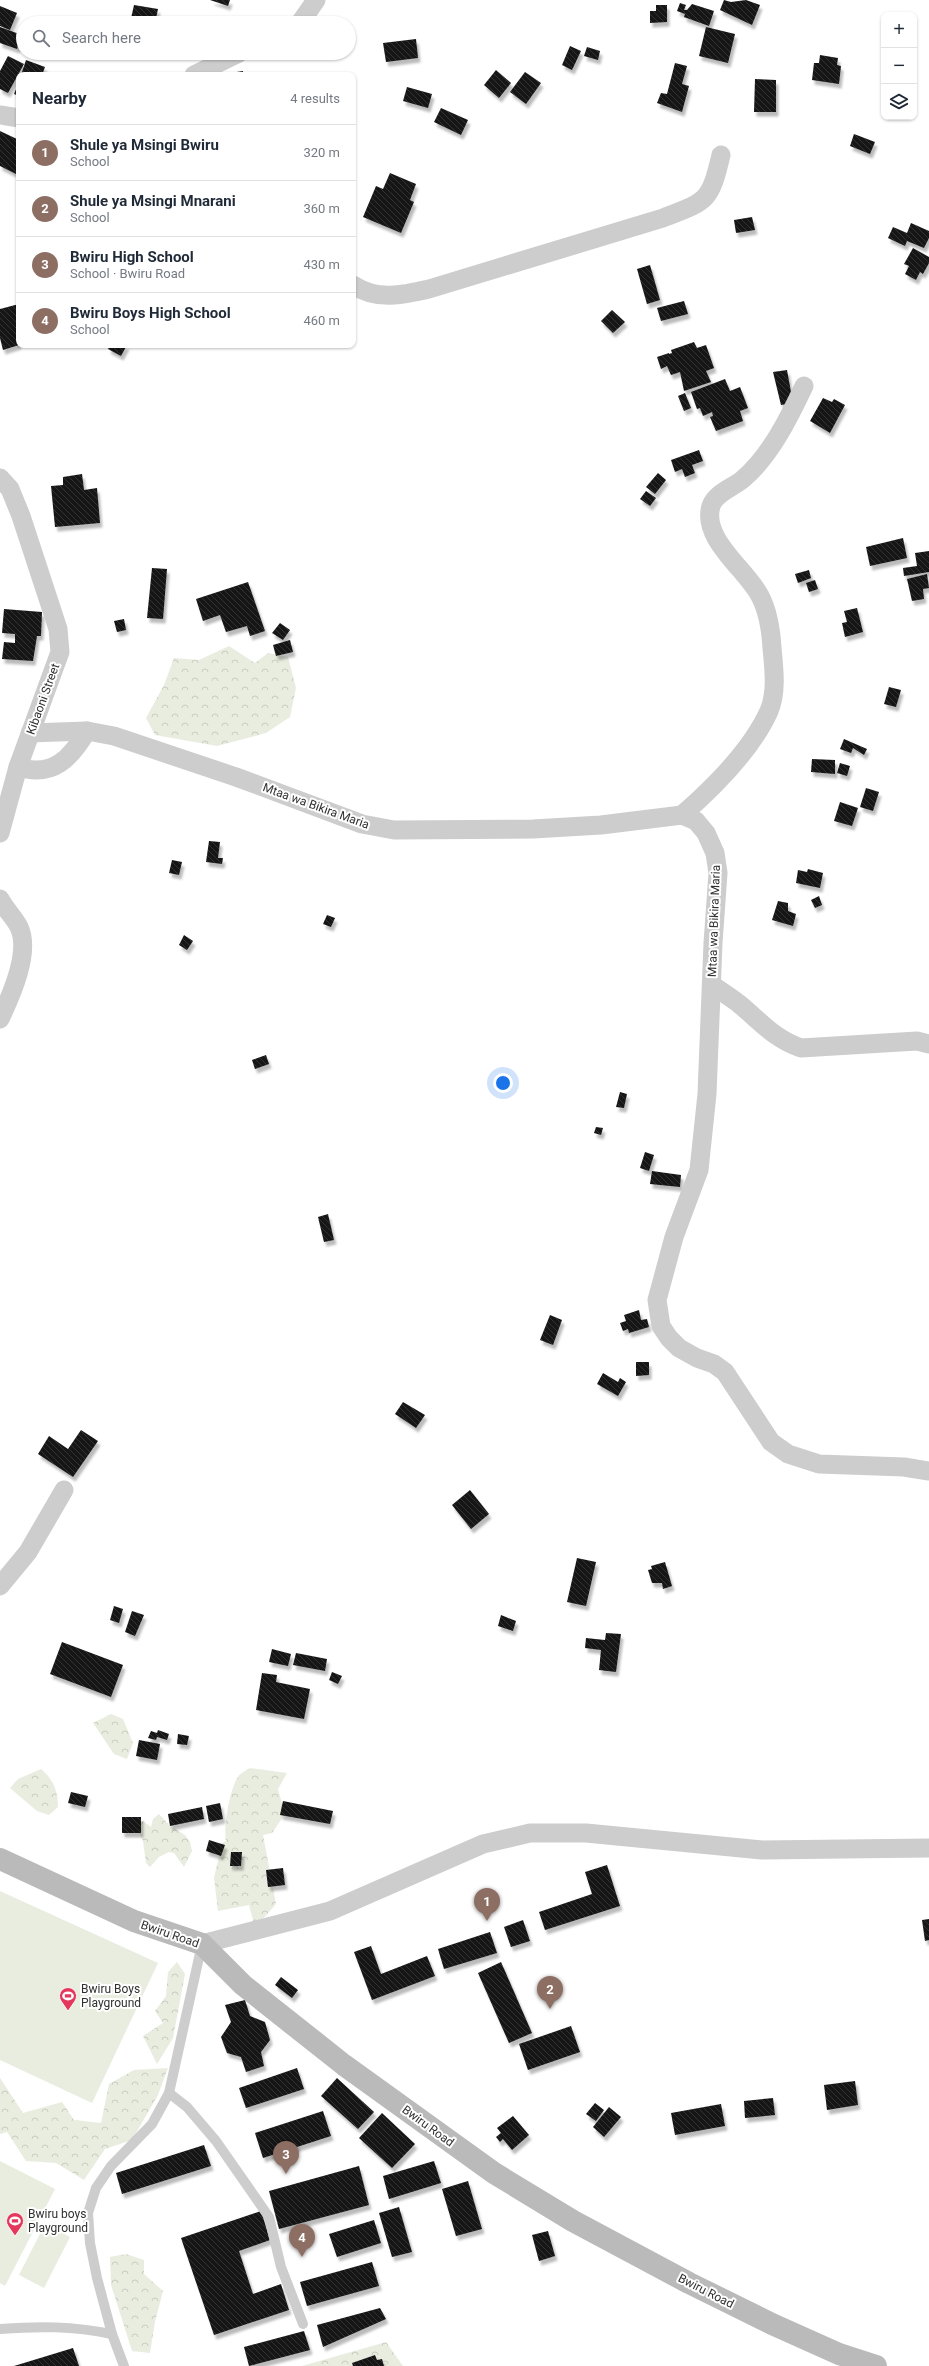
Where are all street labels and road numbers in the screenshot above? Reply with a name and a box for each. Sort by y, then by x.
street label: Kibaoni Street [24,661,62,737]
street label: Mtaa wa Bikira Maria [261,780,371,832]
street label: Mtaa wa Bikira Maria [705,865,723,977]
street label: Bwiru Road [139,1918,201,1950]
street label: Bwiru Road [399,2103,457,2149]
street label: Bwiru Road [676,2271,736,2311]

